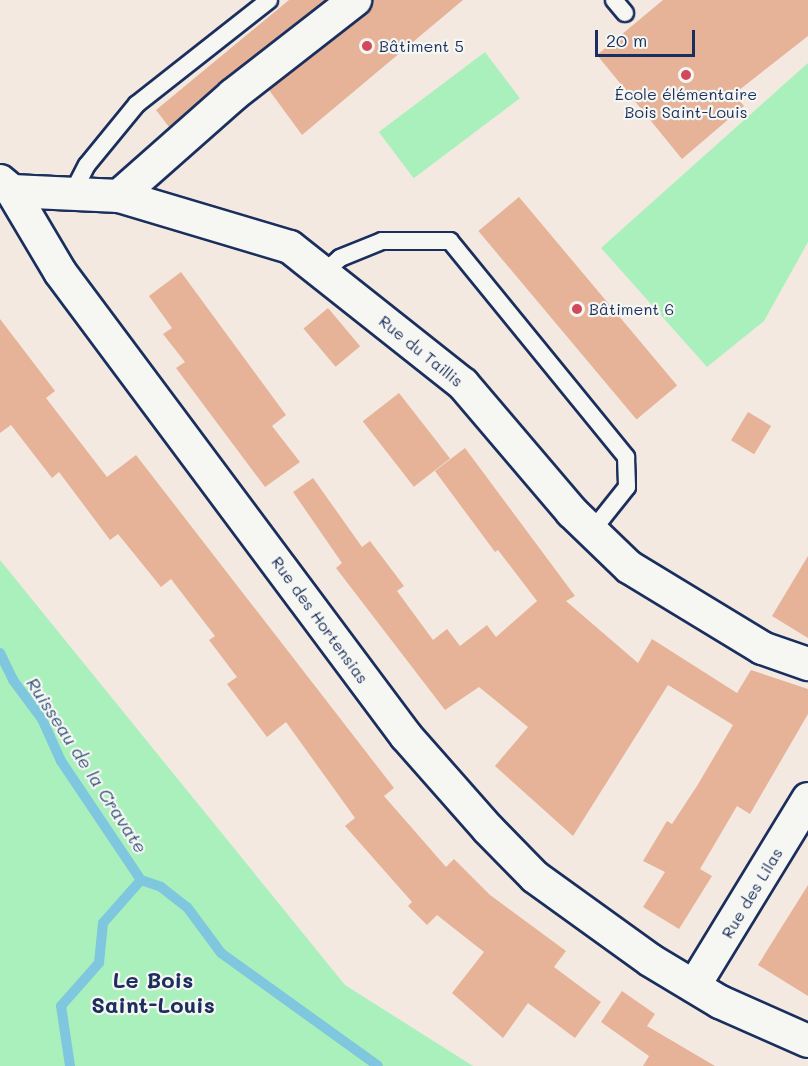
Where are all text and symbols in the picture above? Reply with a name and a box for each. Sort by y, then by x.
scale bar [598,18,698,56]
text: 20 m [606,28,647,52]
place label: Bâtiment 5 [379,36,464,56]
marker: Bâtiment 5 [360,39,374,53]
marker: École élémentaire Bois Saint-Louis [679,68,693,82]
place label: École élémentaire Bois Saint-Louis [615,84,757,122]
place label: Bâtiment 6 [589,299,674,319]
marker: Bâtiment 6 [570,302,584,316]
street label: Rue du Taillis [375,311,467,391]
street label: Rue des Hortensias [268,553,372,687]
water label: Ruisseau de la Cravate [22,673,152,857]
street label: Rue des Lilas [717,844,787,942]
district label: Le Bois Saint-Louis [91,966,215,1017]

